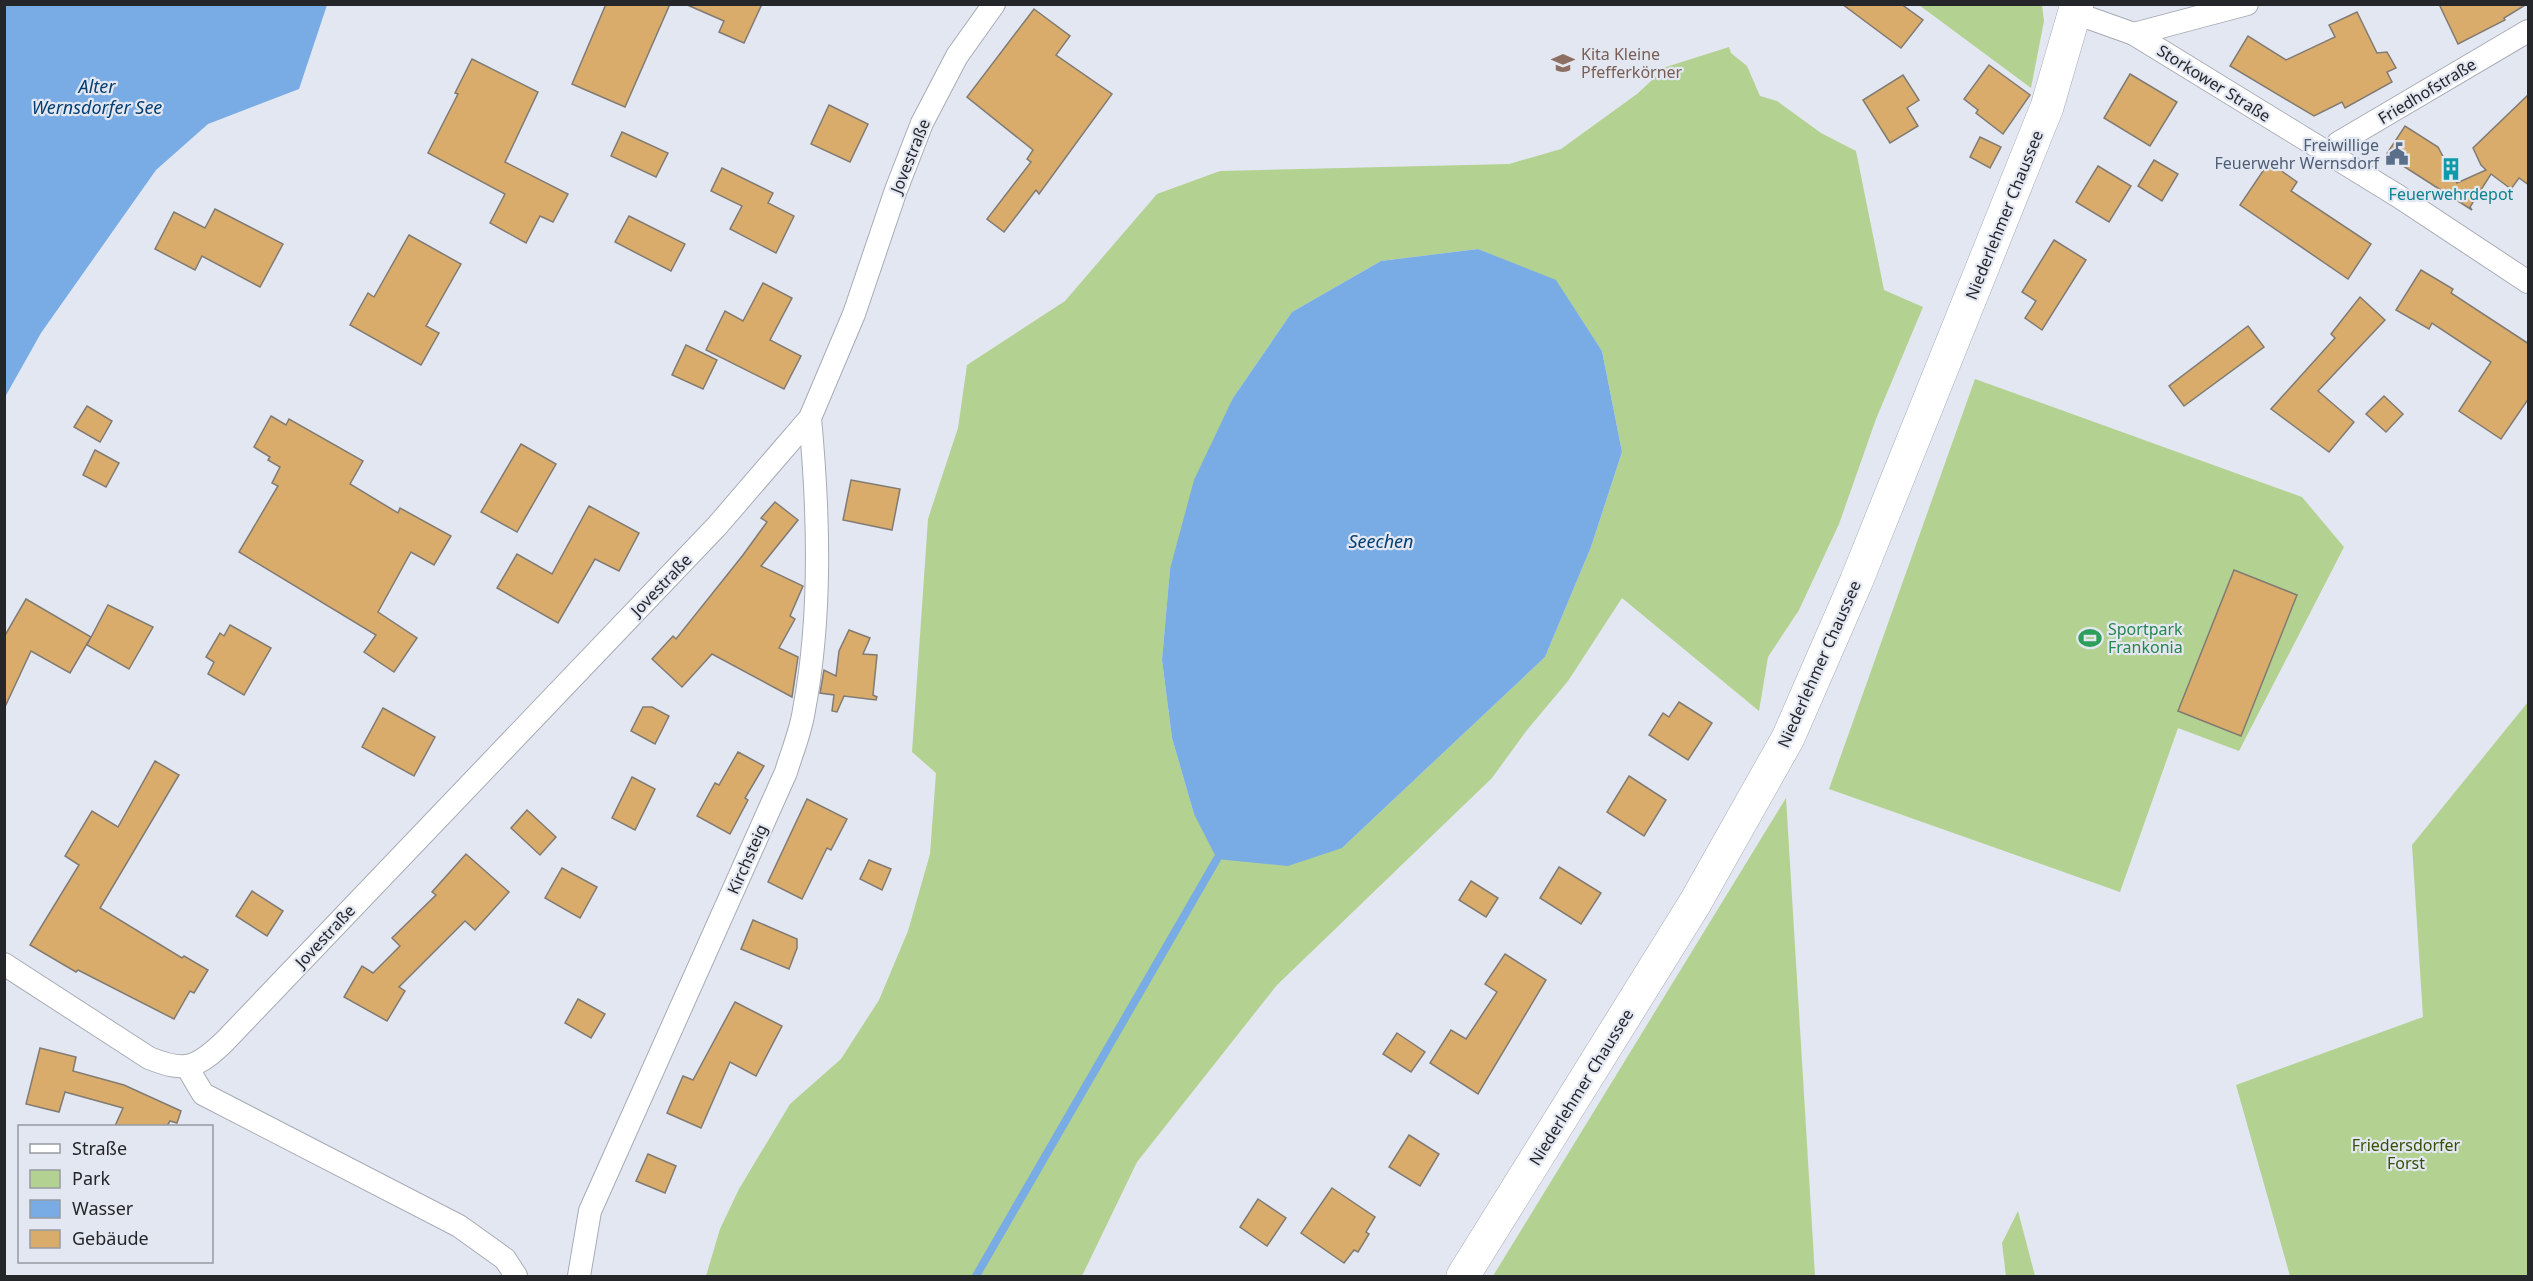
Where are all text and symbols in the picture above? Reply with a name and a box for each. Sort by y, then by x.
street label: Storkower Straße [2153,39,2275,127]
place label: Kita Kleine Pfefferkörner [1581,43,1683,83]
school or university icon: Kita Kleine Pfefferkörner [1550,50,1576,76]
street label: Friedhofstraße [2374,53,2480,129]
water label: Alter Wernsdorfer See [32,74,162,119]
street label: Jovestraße [884,115,935,198]
street label: Niederlehmer Chaussee [1960,127,2048,303]
place label: Freiwillige Feuerwehr Wernsdorf [2215,134,2380,174]
public building icon: Freiwillige Feuerwehr Wernsdorf [2384,141,2410,167]
building icon: Feuerwehrdepot [2438,156,2464,182]
place label: Feuerwehrdepot [2389,183,2514,205]
water label: Seechen [1348,529,1414,553]
street label: Jovestraße [624,549,696,622]
street label: Niederlehmer Chaussee [1772,577,1866,751]
place label: Sportpark Frankonia [2108,618,2183,658]
sports icon: Sportpark Frankonia [2077,625,2103,651]
street label: Kirchsteig [722,821,772,897]
street label: Jovestraße [289,900,360,974]
street label: Niederlehmer Chaussee [1524,1004,1638,1170]
legend [18,1125,213,1263]
park label: Friedersdorfer Forst [2352,1134,2461,1174]
text: Straße [72,1136,127,1160]
text: Park [72,1166,110,1190]
text: Wasser [72,1196,134,1220]
text: Gebäude [72,1226,149,1250]

